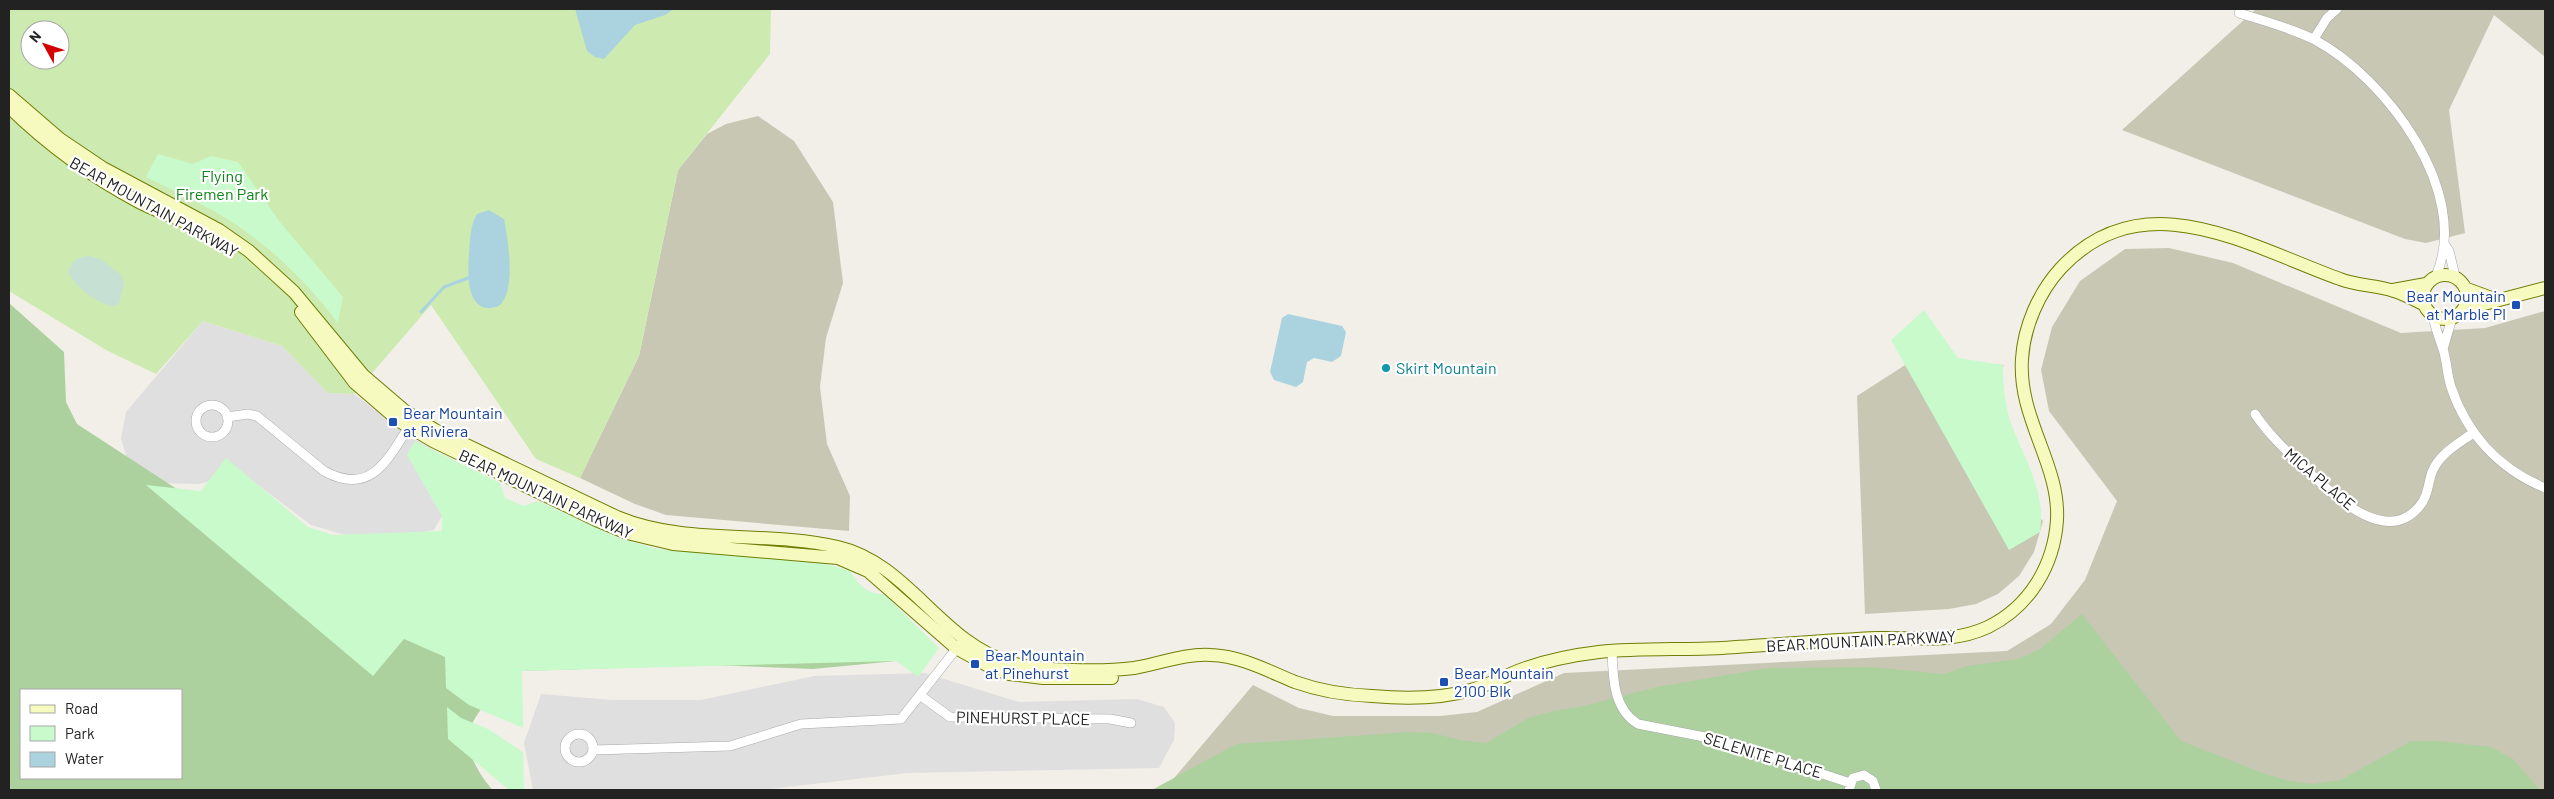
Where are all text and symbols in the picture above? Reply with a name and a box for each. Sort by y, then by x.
north arrow [20,20,70,70]
text: N [25,27,44,45]
street label: BEAR MOUNTAIN PARKWAY [67,152,242,261]
park label: Flying Firemen Park [176,166,268,203]
place label: Bear Mountain at Marble Pl [2406,286,2506,323]
marker: Bear Mountain at Marble Pl [2510,299,2522,311]
place label: Skirt Mountain [1396,358,1497,377]
marker: Skirt Mountain [1380,362,1392,374]
place label: Bear Mountain at Riviera [403,403,503,440]
marker: Bear Mountain at Riviera [387,416,399,428]
street label: MICA PLACE [2281,444,2359,514]
street label: BEAR MOUNTAIN PARKWAY [456,445,636,542]
street label: BEAR MOUNTAIN PARKWAY [1766,626,1956,655]
place label: Bear Mountain at Pinehurst [985,645,1085,682]
marker: Bear Mountain at Pinehurst [969,658,981,670]
place label: Bear Mountain 2100 Blk [1454,663,1554,700]
marker: Bear Mountain 2100 Blk [1438,676,1450,688]
legend [20,689,182,779]
text: Road [65,699,98,717]
street label: PINEHURST PLACE [956,707,1090,728]
text: Park [65,724,95,742]
street label: SELENITE PLACE [1702,727,1825,782]
text: Water [65,749,104,767]

